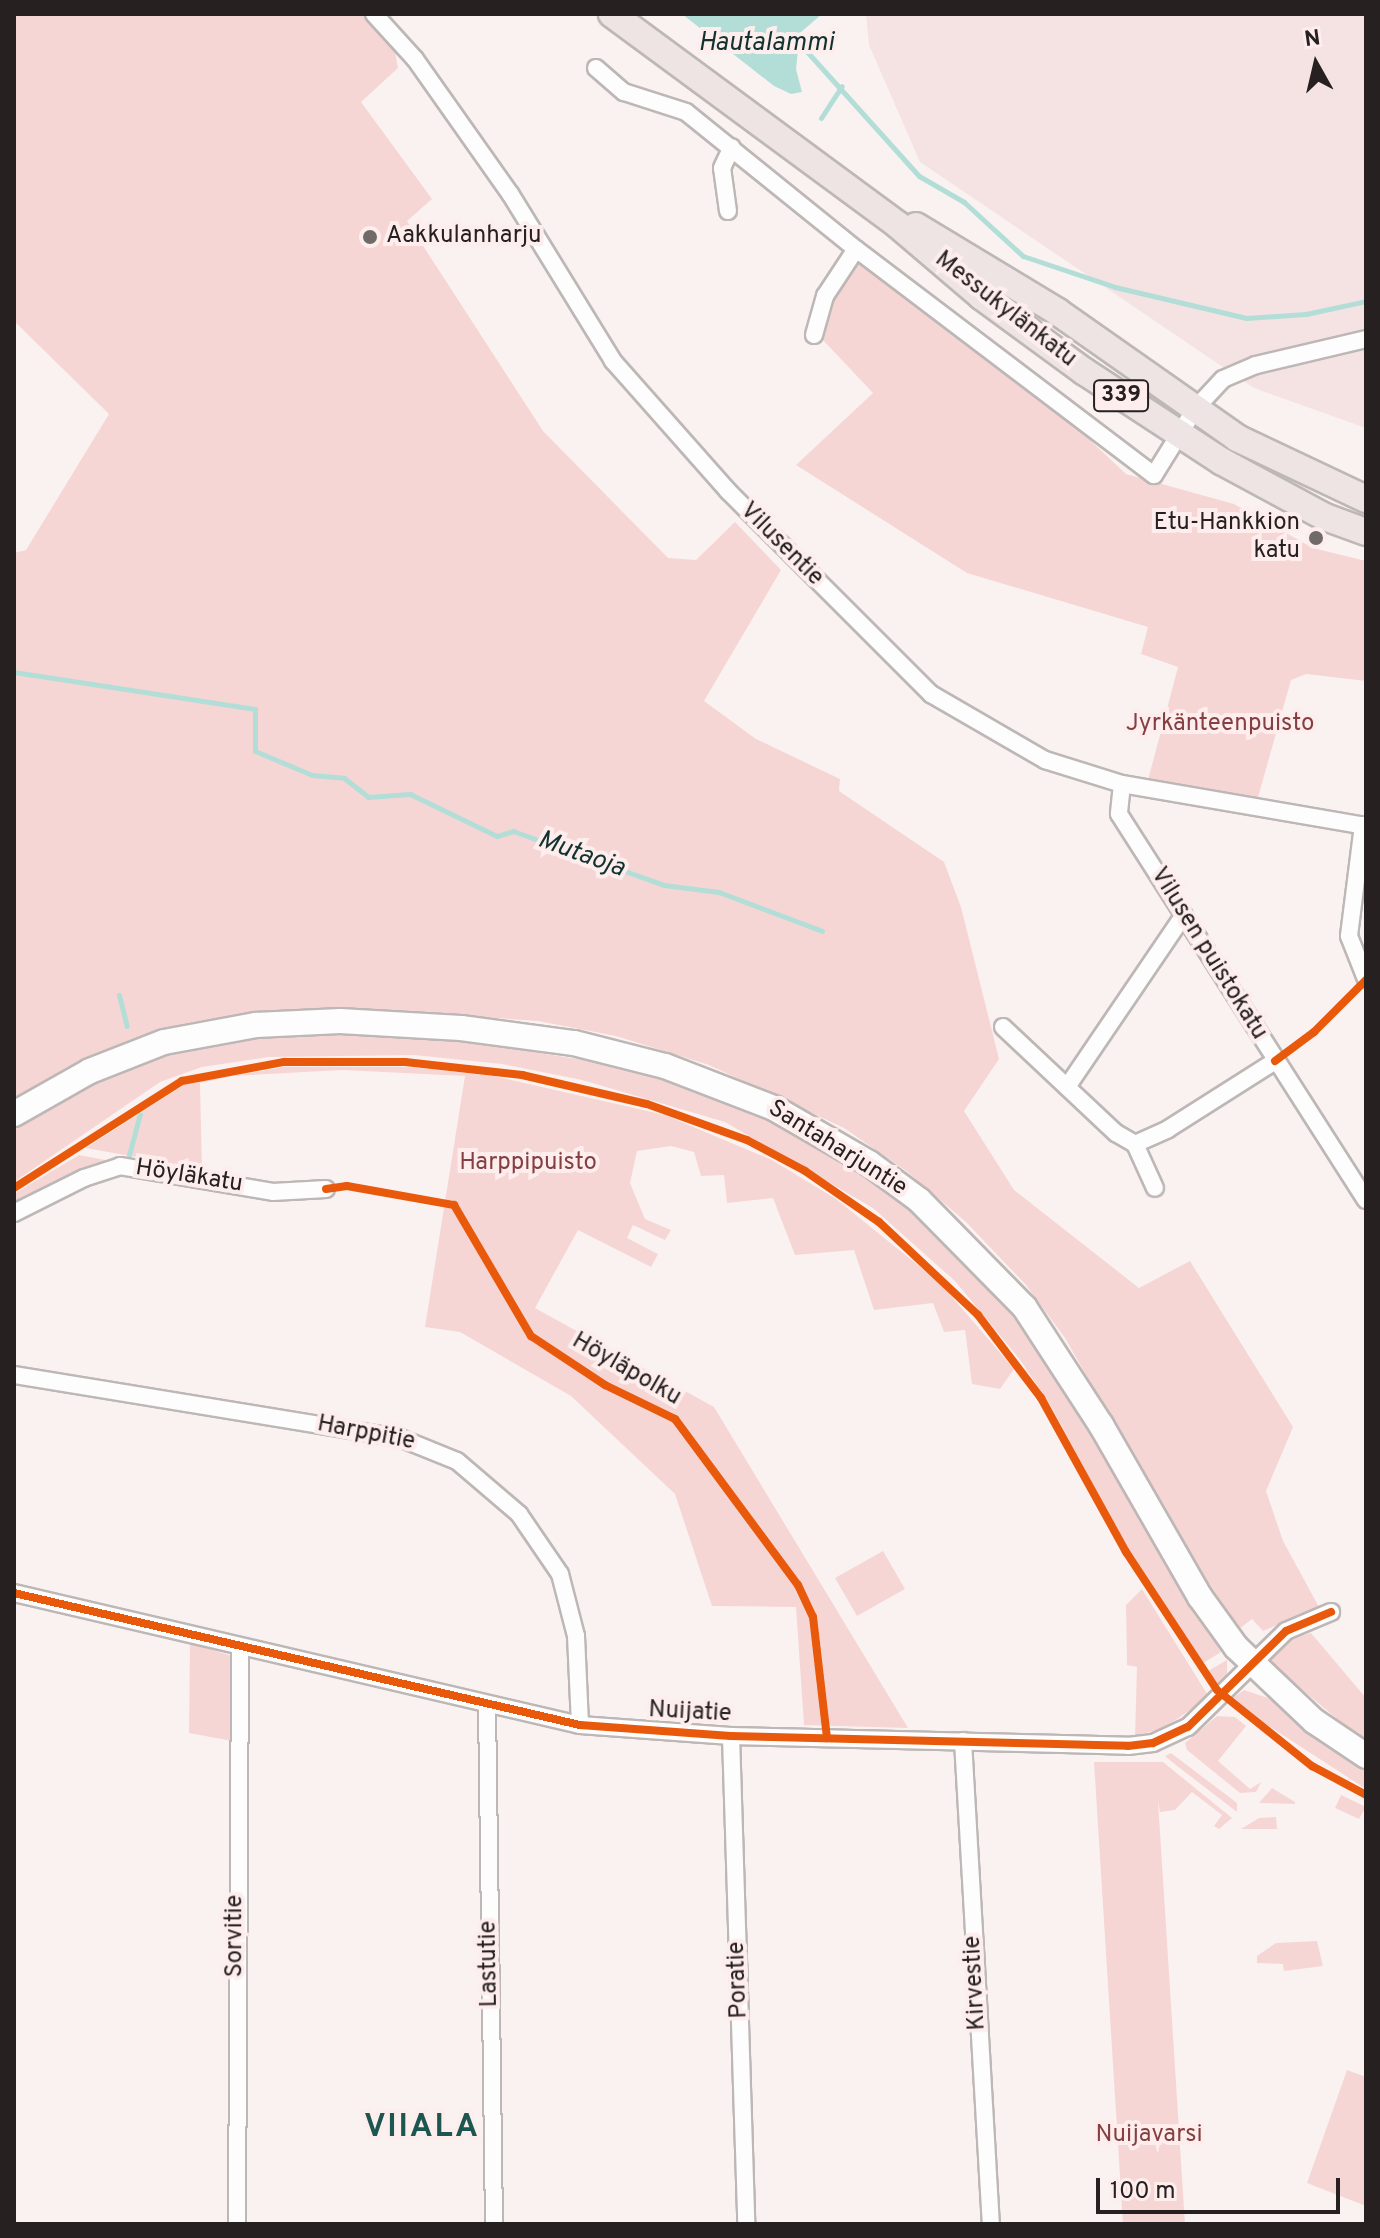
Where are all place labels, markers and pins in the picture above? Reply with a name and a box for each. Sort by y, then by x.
place label: Aakkulanharju [386,223,542,251]
marker: Aakkulanharju [361,228,379,246]
place label: Etu-Hankkion katu [1154,510,1300,566]
marker: Etu-Hankkion katu [1307,529,1325,547]

